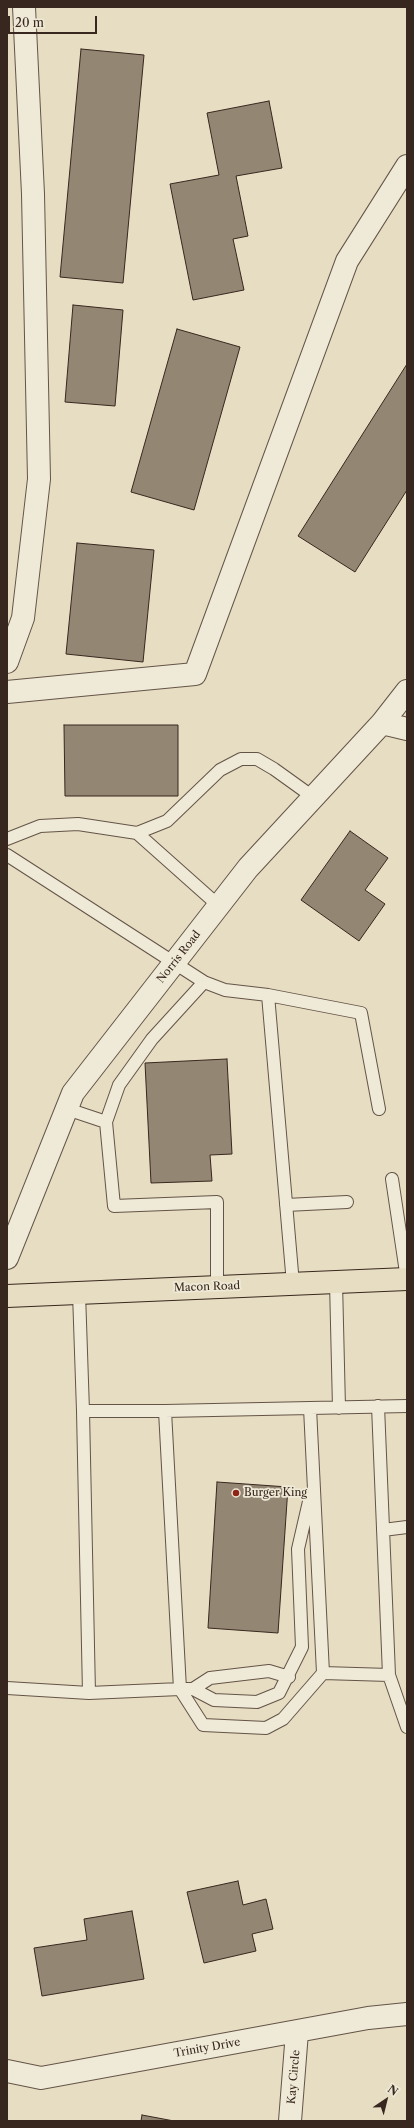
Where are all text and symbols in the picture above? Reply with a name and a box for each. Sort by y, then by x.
scale bar [10,8,99,34]
text: 20 m [15,15,44,30]
street label: Norris Road [154,928,204,986]
street label: Macon Road [174,1279,240,1295]
place label: Burger King [244,1486,307,1500]
marker: Burger King [231,1488,241,1498]
street label: Trinity Drive [173,2036,241,2060]
street label: Kay Circle [285,2049,303,2105]
north arrow [366,2080,406,2120]
text: N [385,2082,401,2099]

